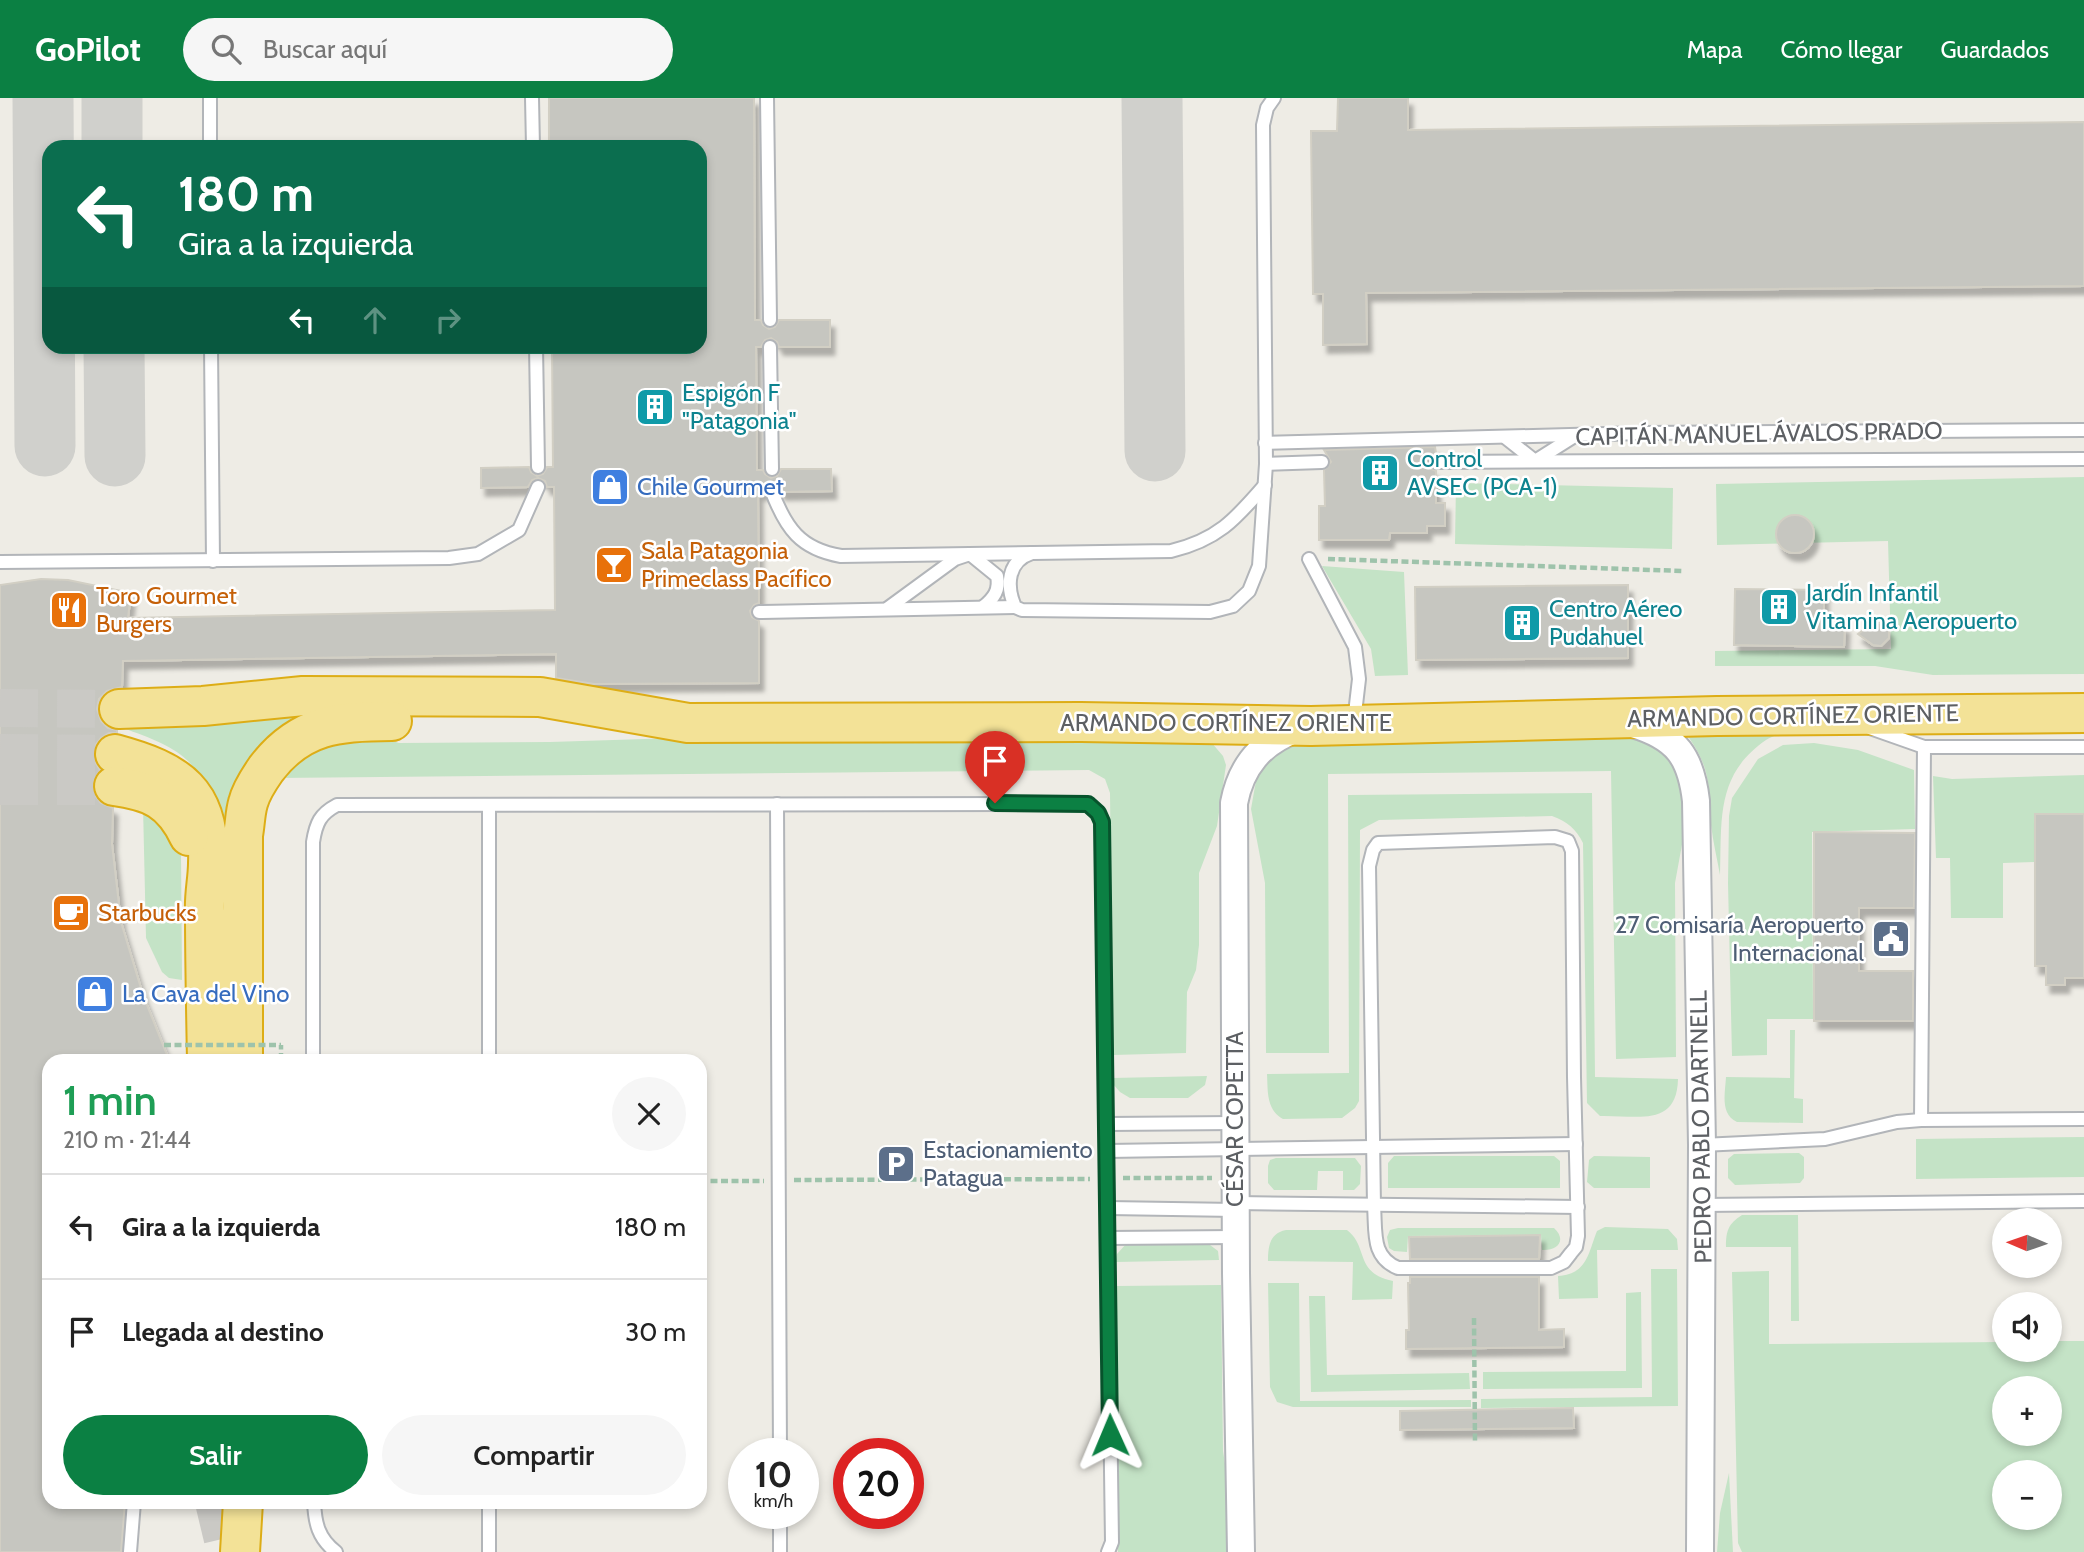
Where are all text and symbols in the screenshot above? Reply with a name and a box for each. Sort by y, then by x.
search box [183,18,673,81]
text: GoPilot [35,29,141,69]
icon: search [207,30,245,68]
text: Buscar aquí [263,33,387,65]
text: Mapa [1687,35,1743,64]
text: Cómo llegar [1781,35,1902,64]
text: Guardados [1940,35,2049,64]
text: 180 m [178,164,314,223]
icon: left [63,168,154,259]
text: Gira a la izquierda [178,224,413,263]
icon: left [283,301,321,339]
icon: ahead [356,301,394,339]
icon: right [429,301,467,339]
place label: Espigón F "Patagonia" [682,378,796,435]
building icon: Espigón F "Patagonia" [634,386,676,428]
street label: CAPITÁN MANUEL ÁVALOS PRADO [1575,416,1943,451]
place label: Control AVSEC (PCA-1) [1407,444,1558,501]
building icon: Control AVSEC (PCA-1) [1359,452,1401,494]
shop icon: Chile Gourmet [589,466,631,508]
place label: Chile Gourmet [637,472,784,501]
place label: Sala Patagonia Primeclass Pacífico [641,536,832,593]
bar icon: Sala Patagonia Primeclass Pacífico [593,544,635,586]
place label: Jardín Infantil Vitamina Aeropuerto [1805,578,2017,635]
place label: Toro Gourmet Burgers [96,581,237,638]
building icon: Jardín Infantil Vitamina Aeropuerto [1758,586,1800,628]
restaurant icon: Toro Gourmet Burgers [48,589,90,631]
place label: Centro Aéreo Pudahuel [1549,594,1683,651]
building icon: Centro Aéreo Pudahuel [1501,602,1543,644]
street label: ARMANDO CORTÍNEZ ORIENTE [1627,698,1959,733]
street label: ARMANDO CORTÍNEZ ORIENTE [1060,708,1392,737]
pin [965,731,1025,803]
icon: arrive [976,742,1014,780]
cafe icon: Starbucks [50,892,92,934]
place label: Starbucks [98,898,196,927]
place label: 27 Comisaría Aeropuerto Internacional [1615,910,1864,967]
public building icon: 27 Comisaría Aeropuerto Internacional [1870,918,1912,960]
shop icon: La Cava del Vino [74,973,116,1015]
place label: La Cava del Vino [122,979,289,1008]
street label: PEDRO PABLO DARTNELL [1684,990,1717,1264]
street label: CÉSAR COPETTA [1220,1031,1249,1207]
text: 1 min [63,1074,157,1126]
button: close [612,1077,686,1151]
text: 210 m · 21:44 [63,1126,191,1154]
place label: Estacionamiento Patagua [923,1135,1093,1192]
parking icon: Estacionamiento Patagua [875,1143,917,1185]
icon: left [63,1208,101,1246]
north arrow [1992,1208,2062,1278]
map controls [1992,1208,2062,1530]
text: Gira a la izquierda [122,1211,320,1243]
text: 180 m [615,1211,686,1243]
button: sound [1992,1292,2062,1362]
icon: arrive [63,1313,101,1351]
text: Llegada al destino [122,1316,324,1348]
text: 30 m [625,1316,686,1348]
button: + [1992,1376,2062,1446]
position arrow [1073,1398,1147,1472]
button: Salir [63,1415,368,1495]
button: Compartir [382,1415,686,1495]
speed limit sign: 20 [833,1438,924,1529]
text: 10 [755,1453,792,1496]
button: − [1992,1460,2062,1530]
text: km/h [754,1490,793,1512]

